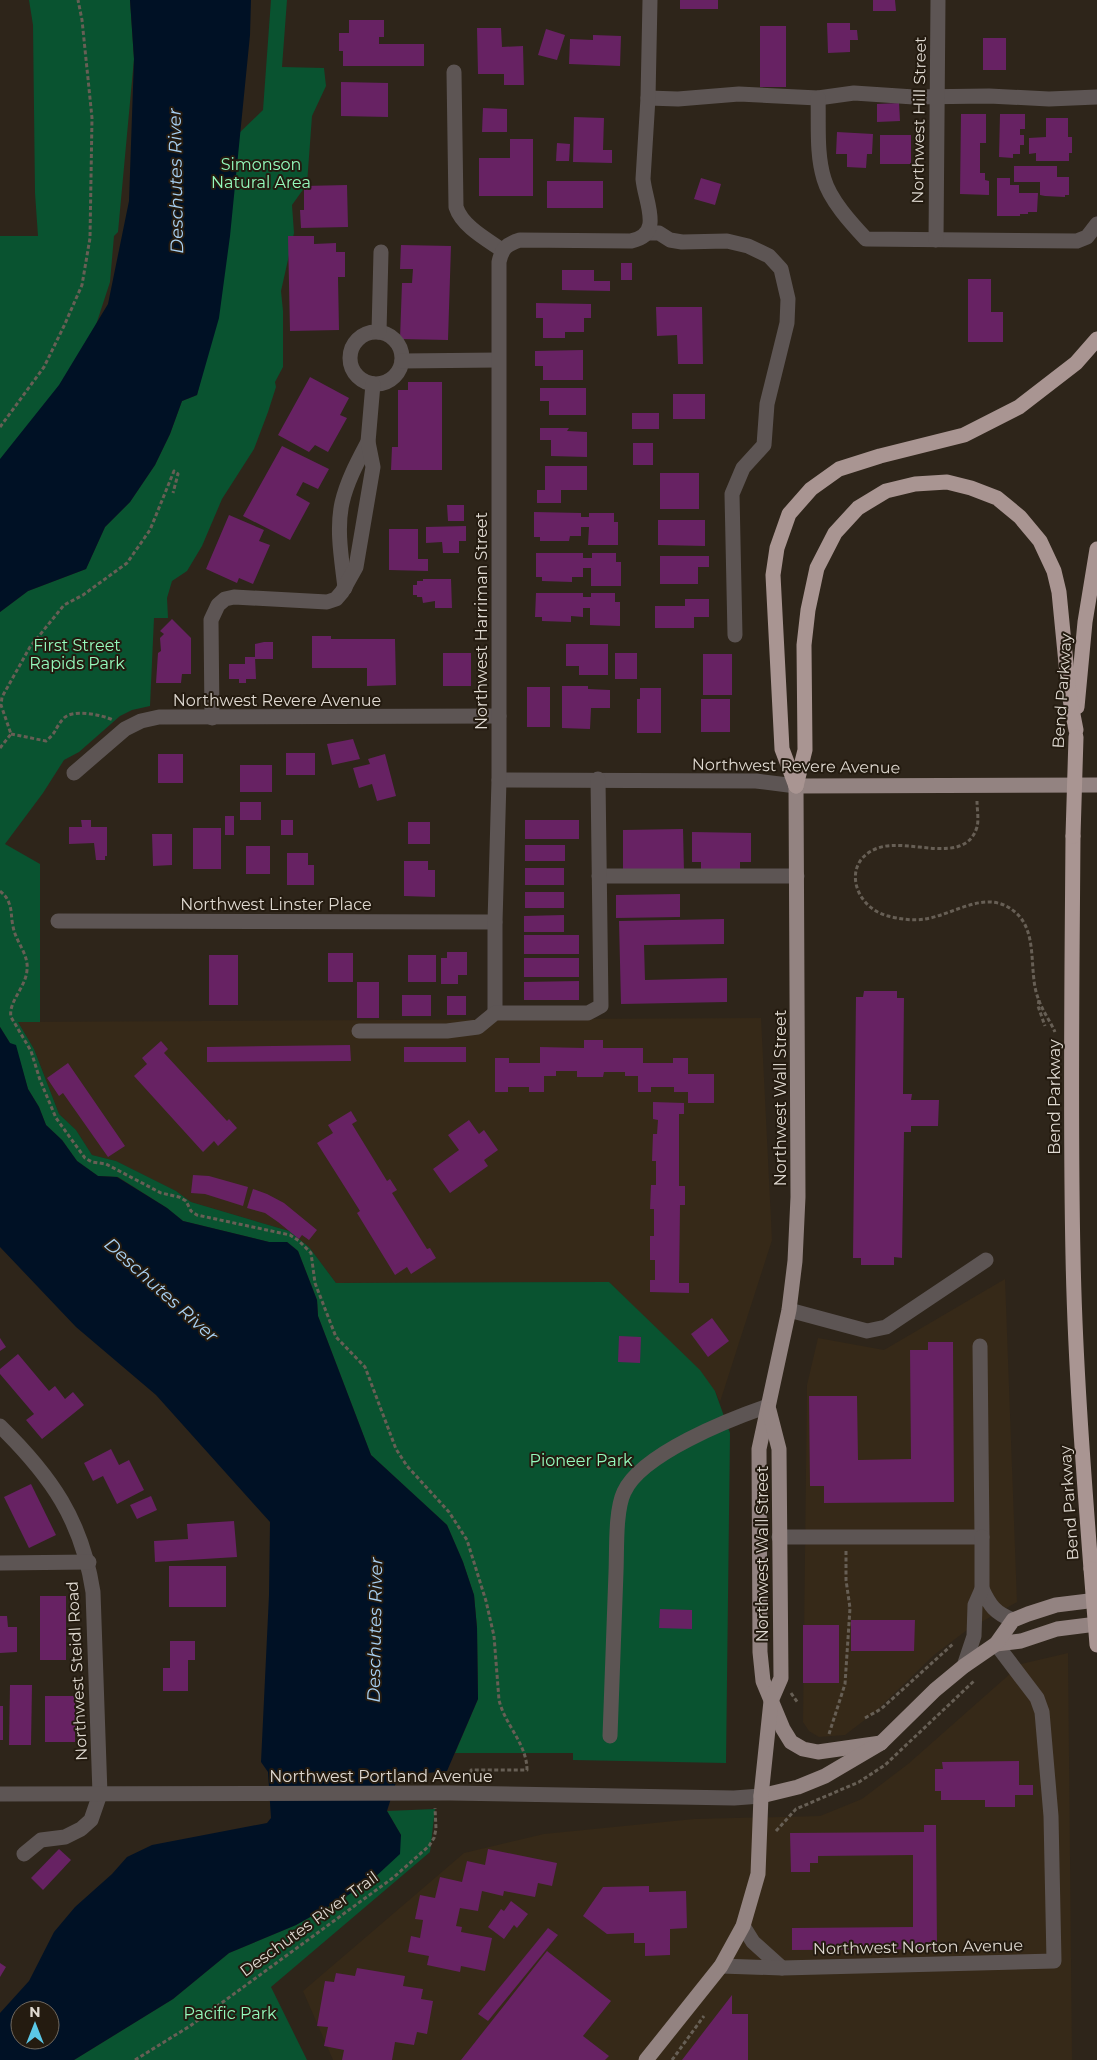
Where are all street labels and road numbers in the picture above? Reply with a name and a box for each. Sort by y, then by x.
street label: Northwest Hill Street [908,36,930,204]
street label: Northwest Harriman Street [472,512,491,730]
street label: Bend Parkway [1049,633,1076,749]
street label: Northwest Revere Avenue [173,691,381,710]
street label: Northwest Revere Avenue [692,755,900,777]
street label: Northwest Linster Place [180,895,372,914]
street label: Northwest Wall Street [771,1009,790,1186]
street label: Bend Parkway [1045,1039,1064,1155]
street label: Bend Parkway [1055,1445,1082,1561]
street label: Northwest Wall Street [753,1465,772,1642]
street label: Northwest Steidl Road [63,1581,91,1761]
street label: Northwest Portland Avenue [269,1767,493,1786]
street label: Deschutes River Trail [236,1867,382,1981]
street label: Northwest Norton Avenue [813,1936,1023,1958]

